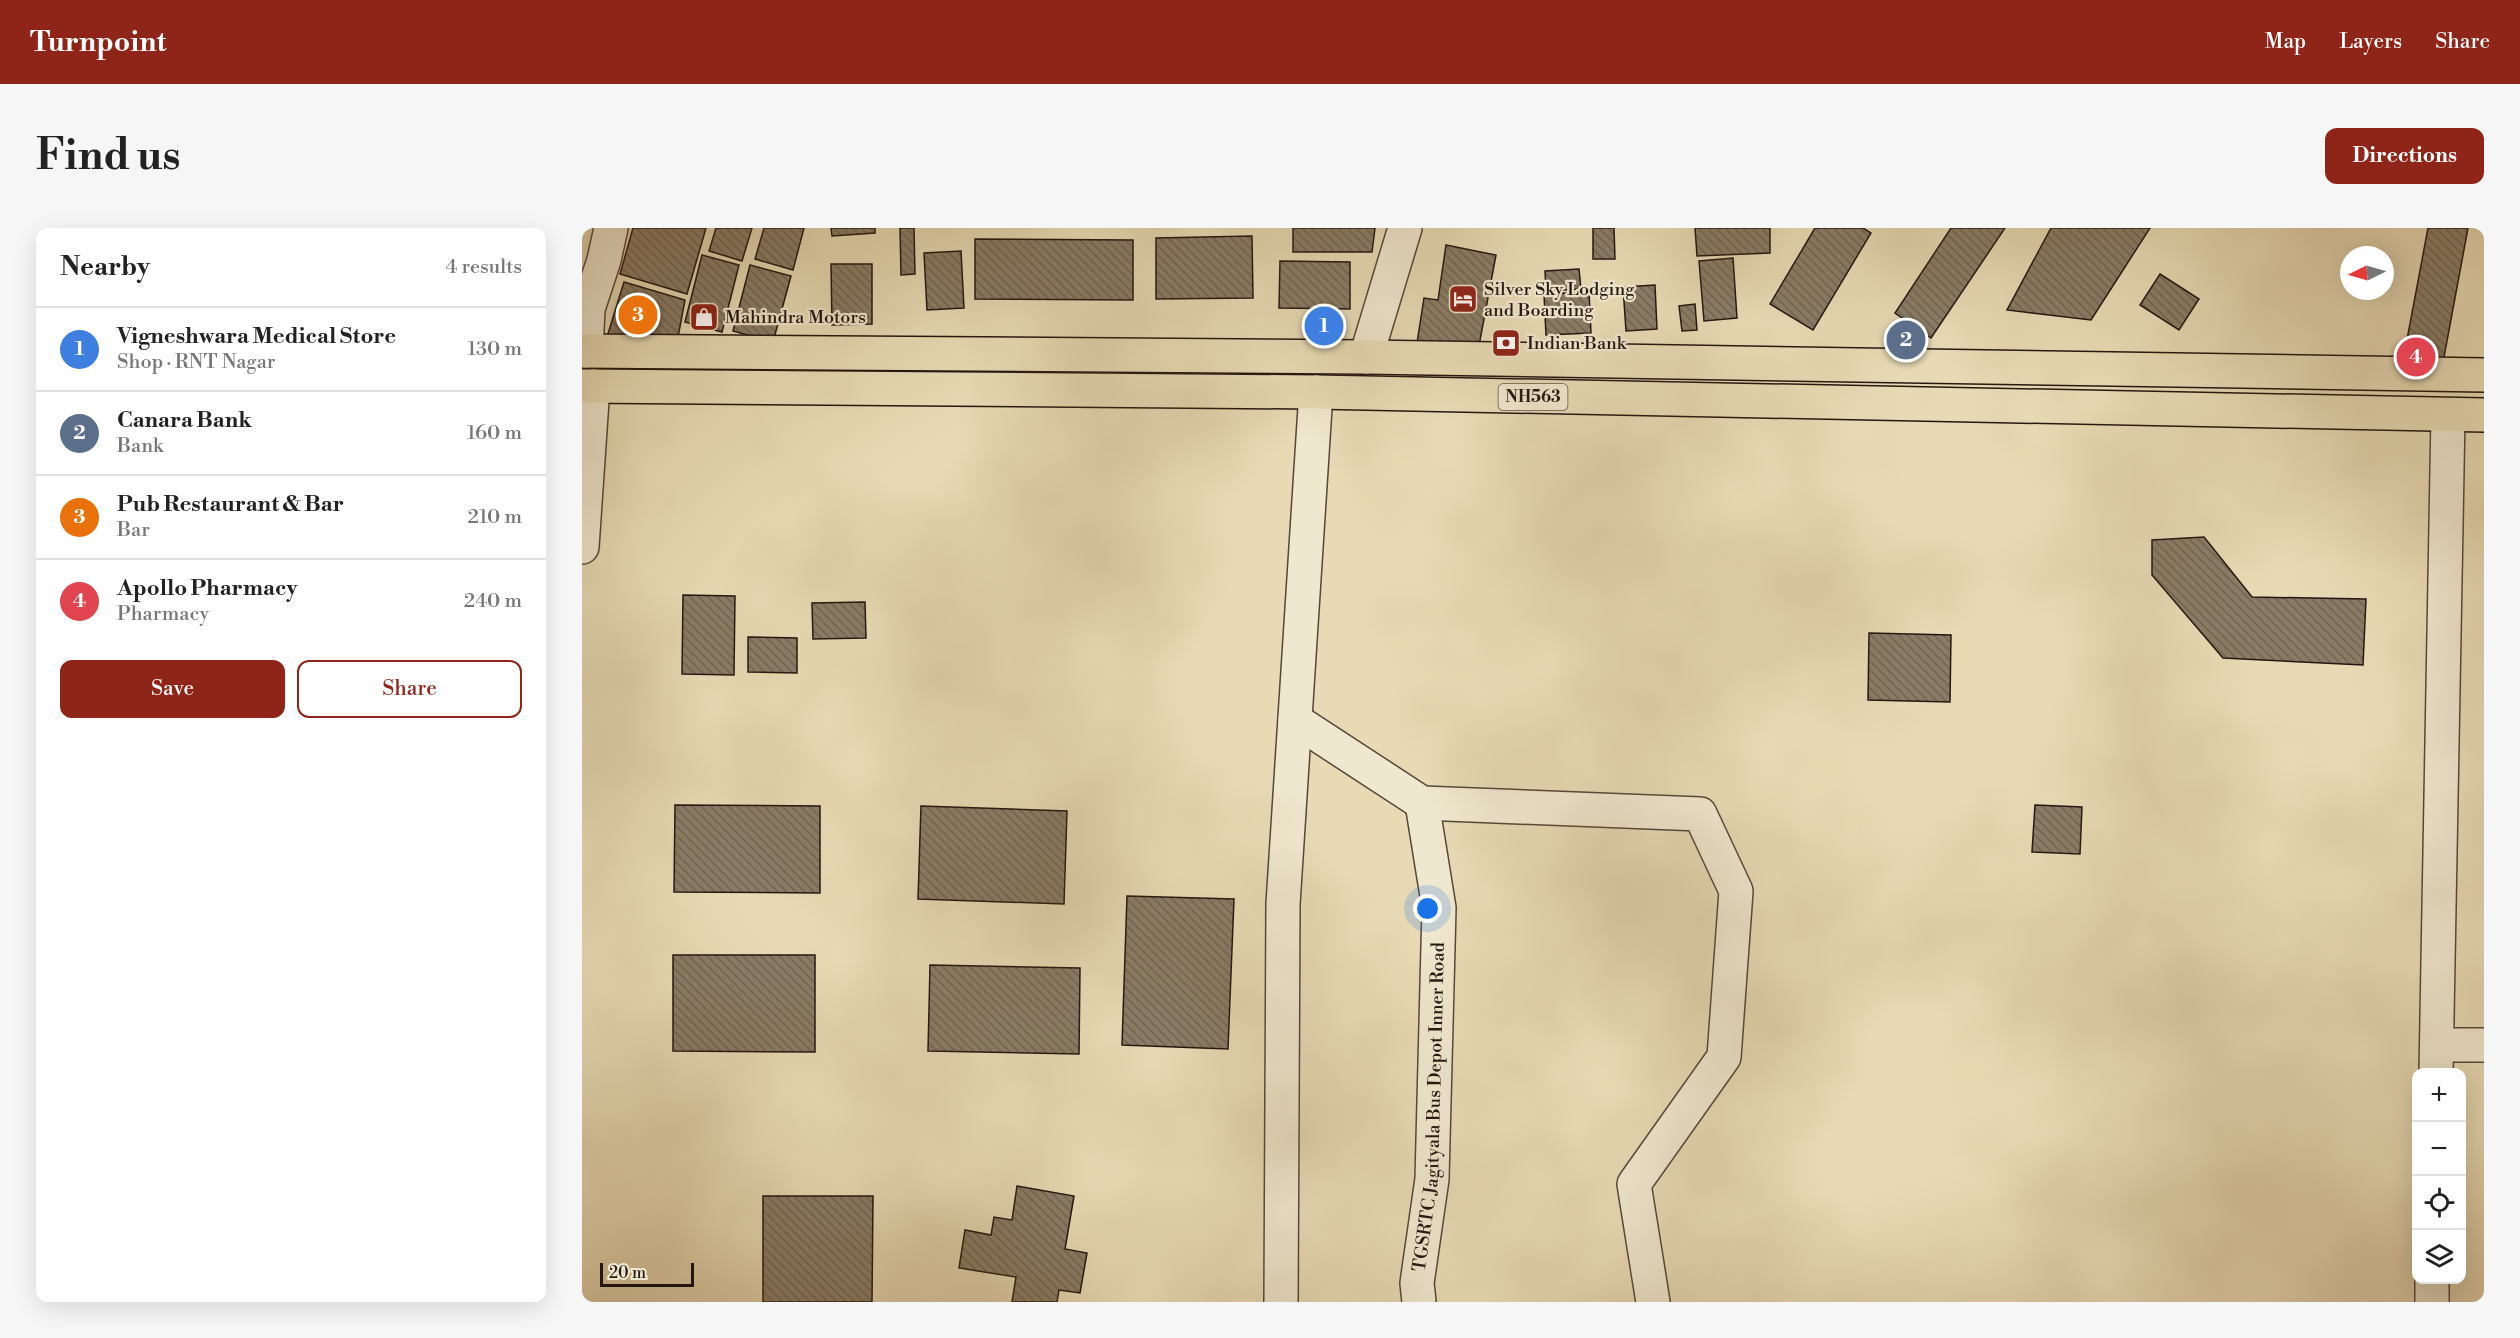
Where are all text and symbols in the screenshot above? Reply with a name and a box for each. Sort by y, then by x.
text: Turnpoint [30,25,166,60]
text: Map [2265,29,2306,55]
text: Layers [2339,29,2402,55]
text: Share [2435,29,2490,55]
button: Directions [2325,128,2484,184]
text: Find us [36,130,180,183]
north arrow [2340,246,2394,300]
text: Nearby [60,251,150,283]
text: 4 results [445,255,522,280]
place label: Silver Sky Lodging and Boarding [1484,278,1635,322]
hotel icon: Silver Sky Lodging and Boarding [1447,283,1479,315]
pin: 3 [618,292,658,338]
shop icon: Mahindra Motors [688,301,720,333]
pin: 1 [1304,304,1344,348]
place label: Mahindra Motors [725,306,866,329]
pin: 2 [1886,318,1926,362]
text: Vigneshwara Medical Store [117,323,396,350]
bank icon: Indian Bank [1490,327,1522,359]
place label: Indian Bank [1527,332,1628,355]
pin: 4 [2396,334,2436,380]
text: 1 [75,337,84,362]
text: 130 m [467,337,522,362]
text: Shop · RNT Nagar [117,350,275,375]
road number: NH563 [1498,384,1568,410]
text: Canara Bank [117,407,252,434]
text: 2 [73,421,86,446]
text: 160 m [467,421,522,446]
text: Bank [117,434,164,459]
text: Pub Restaurant & Bar [117,491,344,518]
text: 3 [73,505,86,530]
text: 210 m [467,505,522,530]
text: Bar [117,518,150,543]
text: Apollo Pharmacy [117,575,297,602]
text: 4 [73,589,86,614]
text: 240 m [464,589,522,614]
text: Pharmacy [117,602,209,627]
button: Save [60,660,285,718]
button: Share [297,660,522,718]
your location [1413,894,1442,923]
street label: TGSRTC Jagityala Bus Depot Inner Road [1407,941,1450,1273]
map controls [2412,1068,2466,1284]
button: + [2412,1068,2466,1122]
button: − [2412,1122,2466,1176]
button: locate [2412,1176,2466,1230]
button: layers [2412,1230,2466,1284]
scale bar [600,1260,694,1288]
text: 20 m [609,1263,646,1283]

